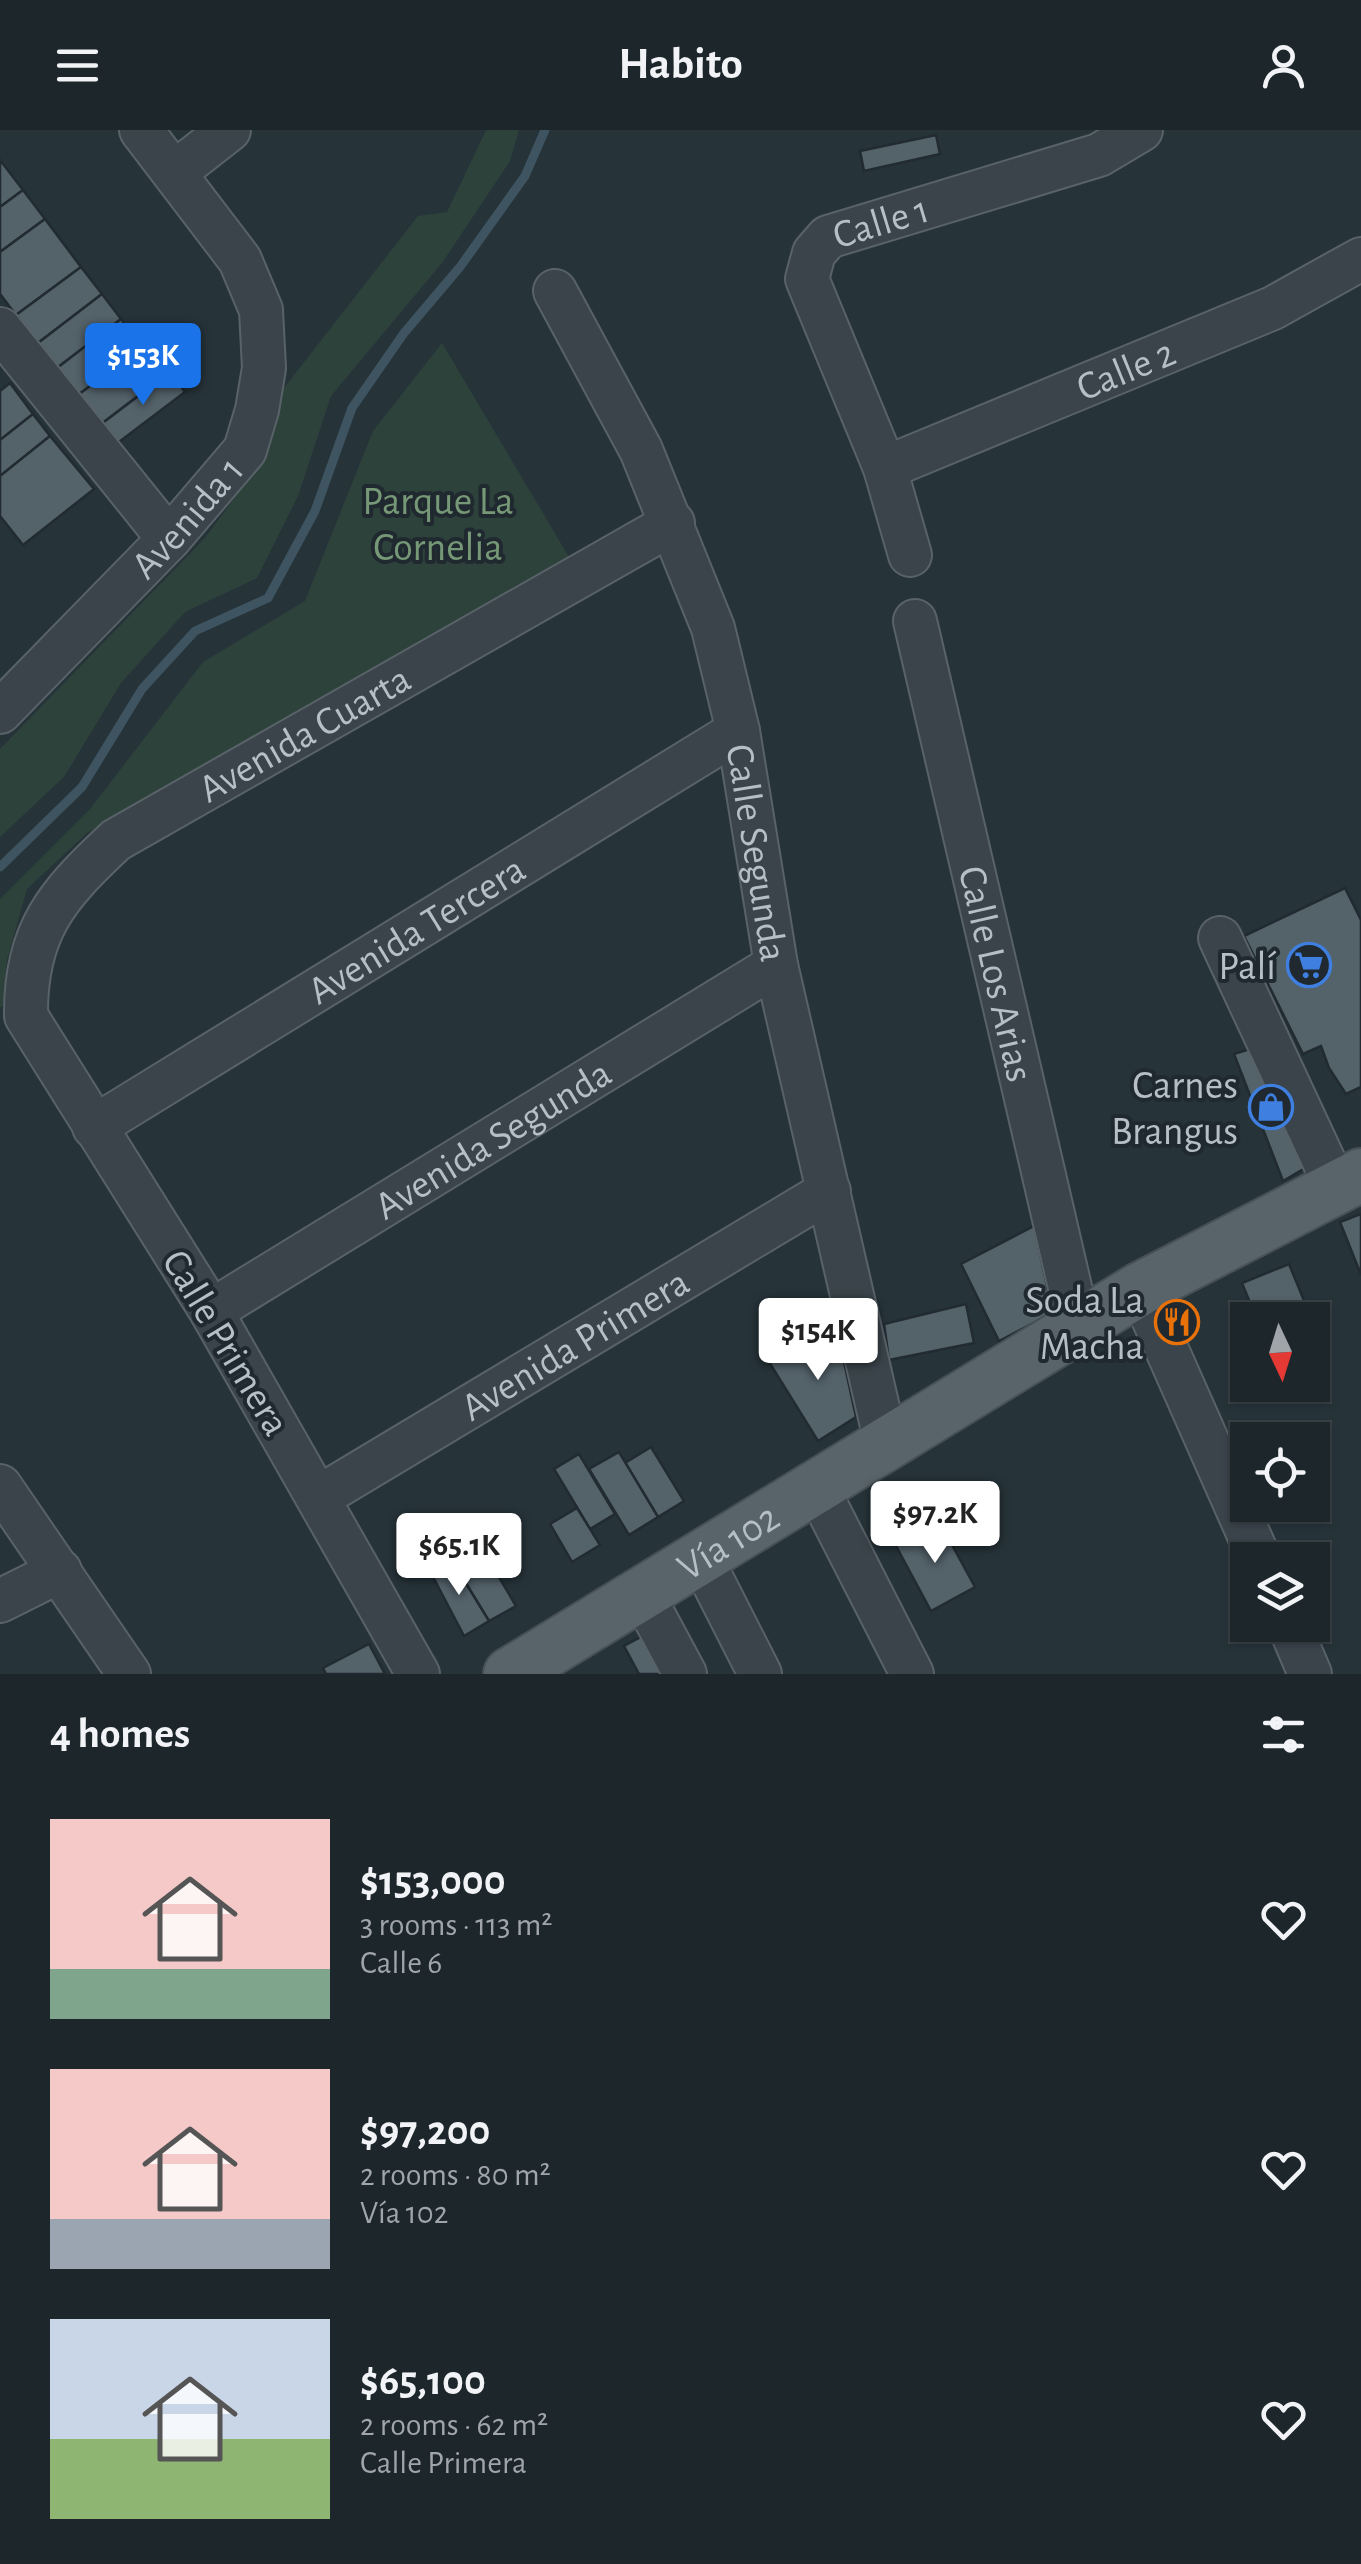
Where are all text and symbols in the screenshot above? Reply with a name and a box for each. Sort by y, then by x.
icon: menu [50,38,105,93]
icon: person [1256,38,1311,93]
text: Habito [618,42,743,87]
street label: Calle 1 [828,190,934,256]
pin: $153K [73,323,213,408]
street label: Calle 2 [1071,333,1181,409]
text: $153K [107,339,179,371]
street label: Avenida 1 [124,450,252,587]
park label: Parque La Cornelia [362,482,514,568]
street label: Avenida Cuarta [192,659,418,811]
street label: Calle Segunda [718,741,793,965]
street label: Avenida Tercera [302,849,533,1012]
street label: Calle Los Arias [951,862,1039,1086]
supermarket icon: Palí [1286,942,1332,988]
place label: Palí [1218,947,1276,987]
street label: Avenida Segunda [368,1053,619,1228]
place label: Carnes Brangus [1111,1066,1238,1152]
shop icon: Carnes Brangus [1248,1084,1294,1130]
street label: Calle Primera [154,1243,296,1443]
street label: Avenida Primera [455,1262,696,1429]
place label: Soda La Macha [1025,1281,1144,1367]
pin: $154K [748,1298,888,1383]
restaurant icon: Soda La Macha [1154,1299,1200,1345]
north arrow [1230,1302,1330,1402]
map controls [1230,1302,1330,1642]
text: $154K [781,1314,855,1346]
button: locate [1230,1422,1330,1522]
pin: $97.2K [854,1481,1016,1566]
street label: Vía 102 [671,1497,786,1589]
text: $97.2K [893,1497,977,1529]
pin: $65.1K [378,1513,540,1598]
text: $65.1K [418,1529,500,1561]
button: layers [1230,1542,1330,1642]
icon: filters [1256,1707,1311,1762]
text: 4 homes [50,1713,190,1755]
icon: home [130,1859,250,1979]
text: $153,000 [360,1860,506,1902]
icon: heart [1256,1892,1311,1947]
text: 3 rooms · 113 m² [360,1909,552,1941]
text: Calle 6 [360,1947,442,1979]
icon: home [130,2109,250,2229]
text: $97,200 [360,2110,491,2152]
icon: heart [1256,2142,1311,2197]
text: 2 rooms · 80 m² [360,2159,551,2191]
text: Vía 102 [360,2197,448,2229]
icon: home [130,2359,250,2479]
text: $65,100 [360,2360,486,2402]
icon: heart [1256,2392,1311,2447]
text: 2 rooms · 62 m² [360,2409,548,2441]
text: Calle Primera [360,2447,527,2479]

